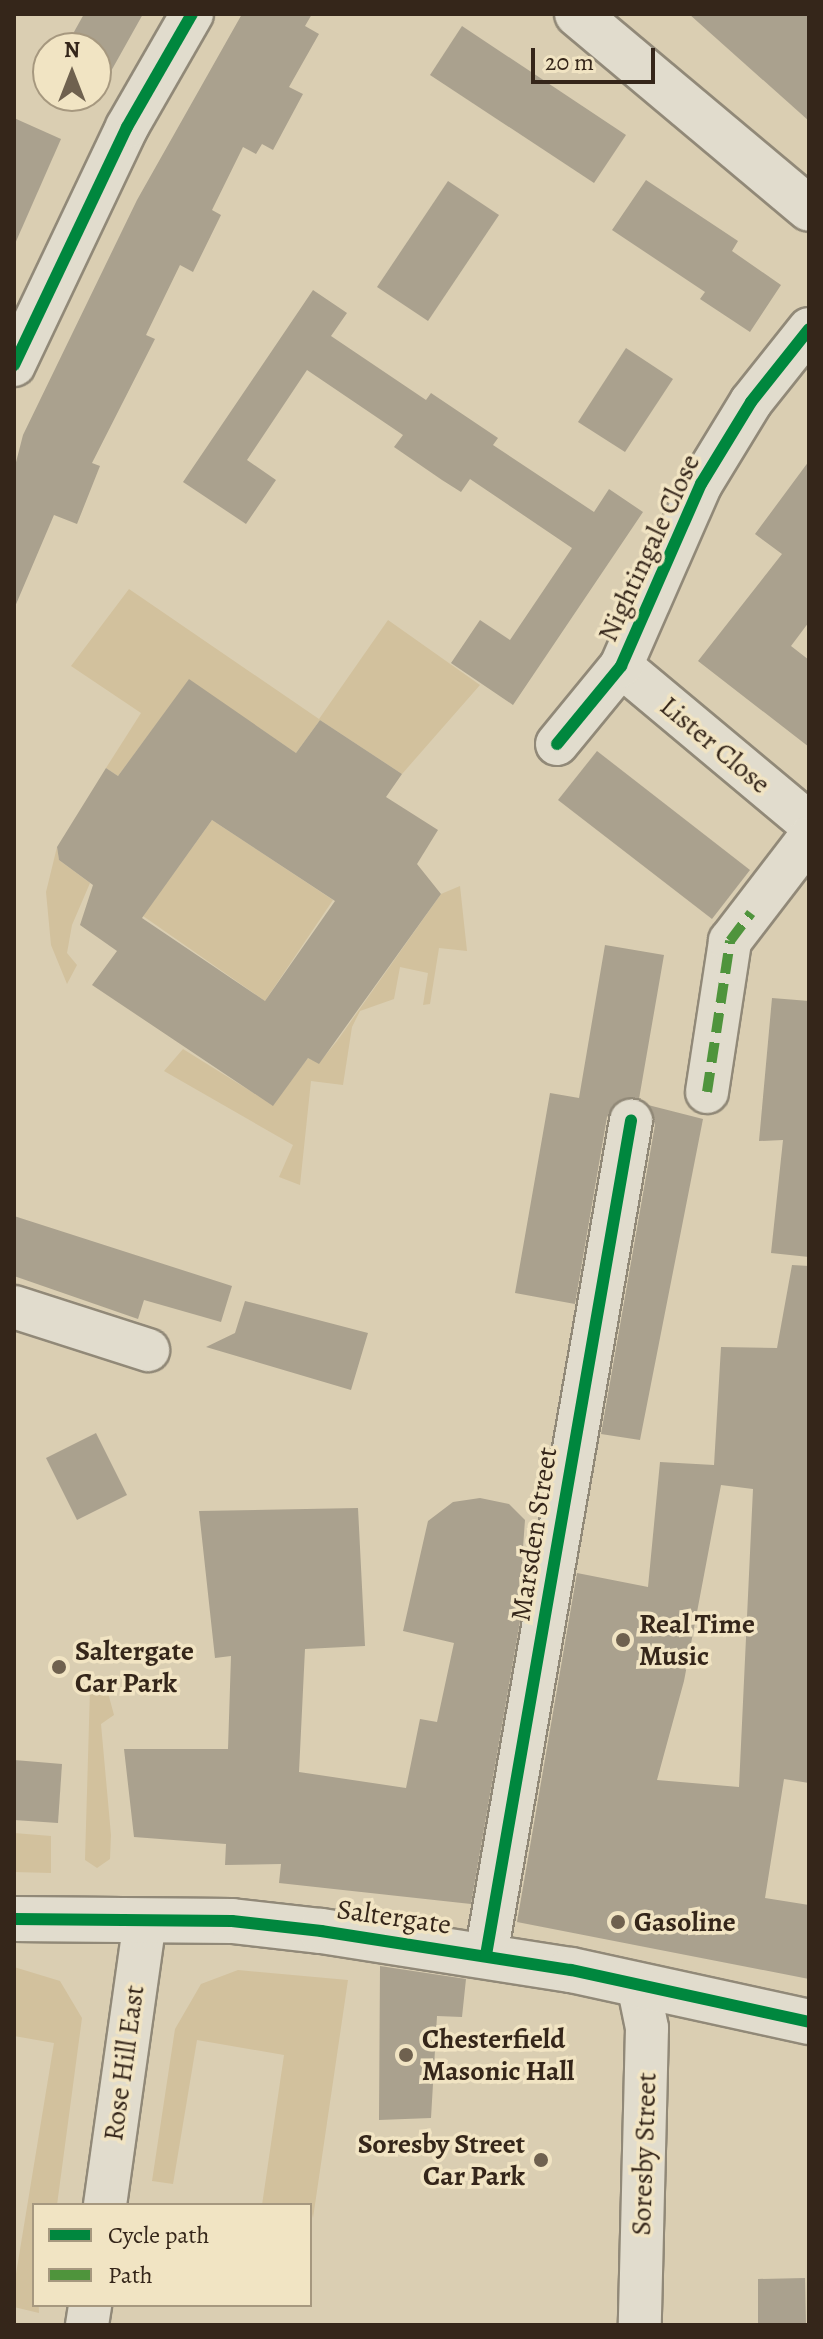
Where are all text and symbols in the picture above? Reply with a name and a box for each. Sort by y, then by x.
north arrow [32,32,112,112]
scale bar [535,32,659,82]
text: N [64,35,80,65]
text: 20 m [545,46,594,78]
street label: Nightingale Close [591,449,707,647]
street label: Lister Close [653,689,777,801]
street label: Marsden Street [504,1445,564,1623]
place label: Real Time Music [639,1607,755,1673]
marker: Real Time Music [614,1631,632,1649]
place label: Saltergate Car Park [75,1634,194,1700]
marker: Saltergate Car Park [50,1658,68,1676]
street label: Saltergate [335,1892,453,1942]
place label: Gasoline [634,1905,736,1939]
marker: Gasoline [609,1913,627,1931]
street label: Rose Hill East [96,1983,152,2143]
place label: Chesterfield Masonic Hall [422,2022,574,2088]
marker: Chesterfield Masonic Hall [397,2046,415,2064]
street label: Soresby Street [624,2072,664,2236]
place label: Soresby Street Car Park [358,2127,525,2193]
marker: Soresby Street Car Park [532,2151,550,2169]
legend [32,2203,312,2307]
text: Cycle path [108,2219,209,2251]
text: Path [108,2259,153,2291]

